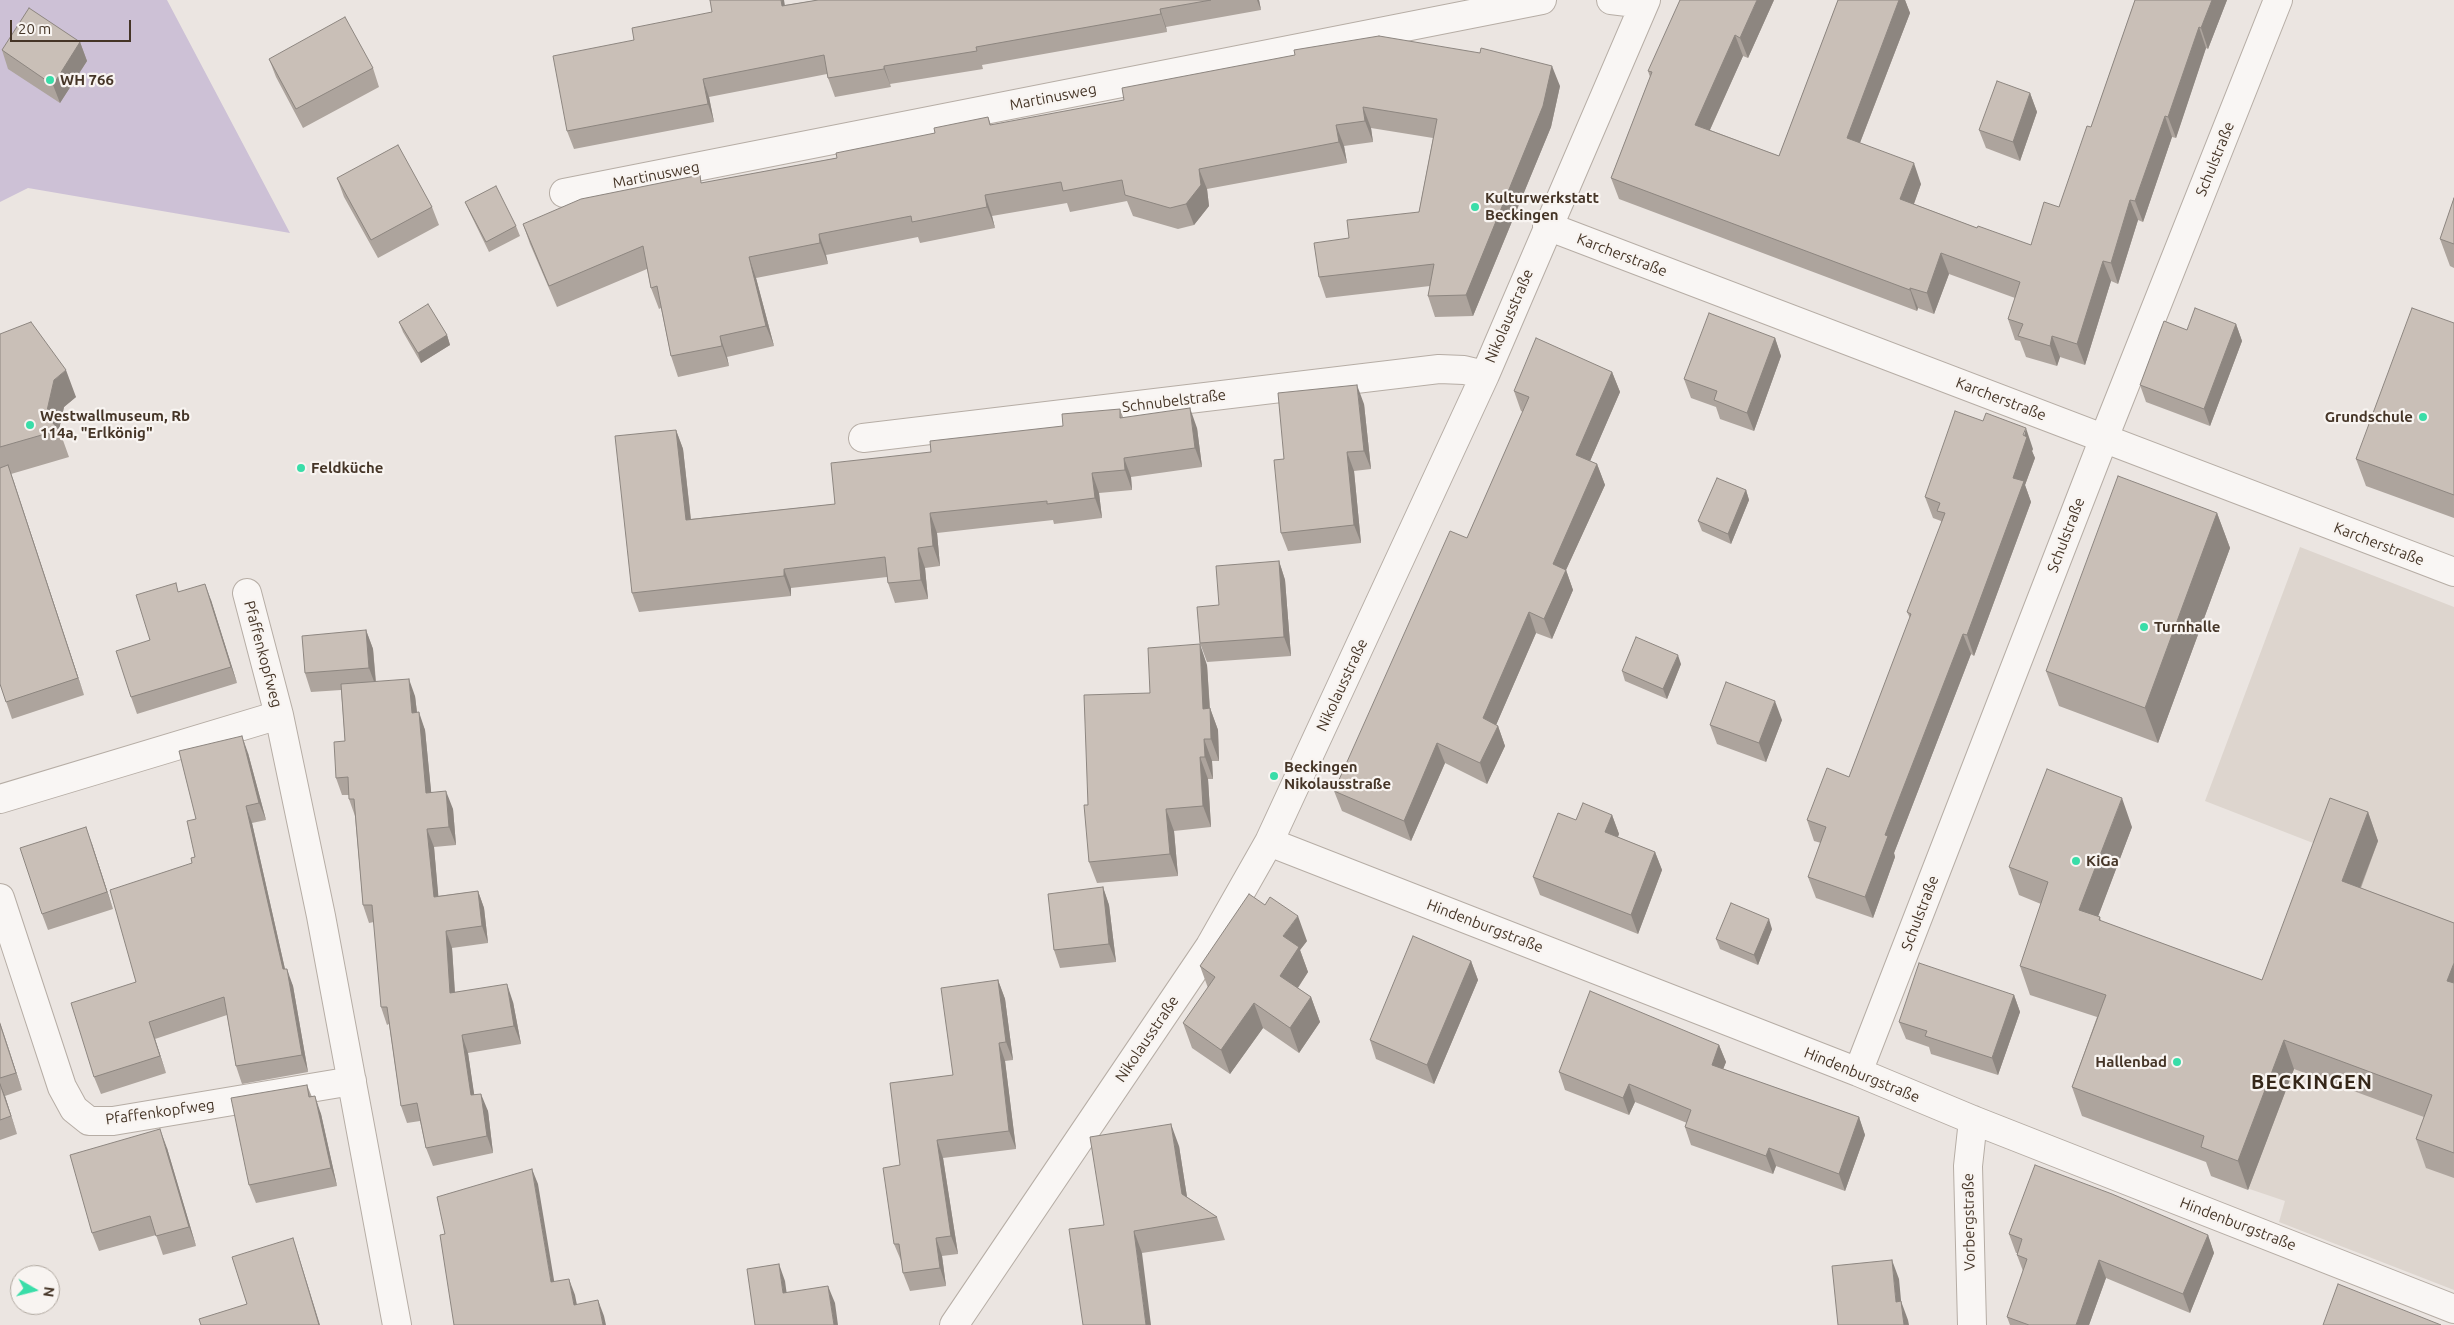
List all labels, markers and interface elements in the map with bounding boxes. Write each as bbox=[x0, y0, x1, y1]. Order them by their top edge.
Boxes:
scale bar bbox=[12, 10, 134, 42]
text: 20 m bbox=[18, 20, 51, 37]
place label: WH 766 bbox=[60, 71, 114, 89]
marker: WH 766 bbox=[44, 74, 56, 86]
street label: Martinusweg bbox=[1008, 80, 1098, 114]
street label: Schulstraße bbox=[2192, 119, 2238, 199]
street label: Martinusweg bbox=[611, 158, 701, 192]
place label: Kulturwerkstatt Beckingen bbox=[1485, 189, 1599, 224]
marker: Kulturwerkstatt Beckingen bbox=[1469, 201, 1481, 213]
street label: Karcherstraße bbox=[1574, 230, 1670, 280]
street label: Nikolausstraße bbox=[1481, 266, 1537, 366]
street label: Karcherstraße bbox=[1953, 374, 2049, 424]
street label: Schnubelstraße bbox=[1121, 386, 1227, 416]
place label: Westwallmuseum, Rb 114a, "Erlkönig" bbox=[40, 407, 190, 442]
place label: Grundschule bbox=[2325, 408, 2413, 426]
marker: Grundschule bbox=[2417, 411, 2429, 423]
marker: Westwallmuseum, Rb 114a, "Erlkönig" bbox=[24, 419, 36, 431]
place label: Feldküche bbox=[311, 459, 383, 477]
marker: Feldküche bbox=[295, 462, 307, 474]
street label: Schulstraße bbox=[2043, 495, 2089, 575]
street label: Karcherstraße bbox=[2331, 519, 2427, 569]
street label: Pfaffenkopfweg bbox=[240, 599, 286, 709]
place label: Turnhalle bbox=[2154, 618, 2220, 636]
marker: Turnhalle bbox=[2138, 621, 2150, 633]
street label: Nikolausstraße bbox=[1313, 636, 1371, 734]
place label: Beckingen Nikolausstraße bbox=[1284, 758, 1391, 793]
marker: Beckingen Nikolausstraße bbox=[1268, 770, 1280, 782]
place label: KiGa bbox=[2086, 852, 2119, 870]
marker: KiGa bbox=[2070, 855, 2082, 867]
street label: Schulstraße bbox=[1897, 873, 1943, 953]
street label: Hindenburgstraße bbox=[1424, 896, 1546, 956]
street label: Nikolausstraße bbox=[1112, 992, 1182, 1086]
street label: Hindenburgstraße bbox=[1802, 1044, 1922, 1106]
place label: Hallenbad bbox=[2095, 1053, 2167, 1071]
marker: Hallenbad bbox=[2171, 1056, 2183, 1068]
district label: BECKINGEN bbox=[2250, 1070, 2374, 1094]
street label: Pfaffenkopfweg bbox=[104, 1095, 216, 1129]
street label: Vorbergstraße bbox=[1959, 1173, 1979, 1271]
street label: Hindenburgstraße bbox=[2177, 1194, 2299, 1254]
north arrow bbox=[10, 1265, 60, 1315]
text: N bbox=[40, 1286, 58, 1298]

